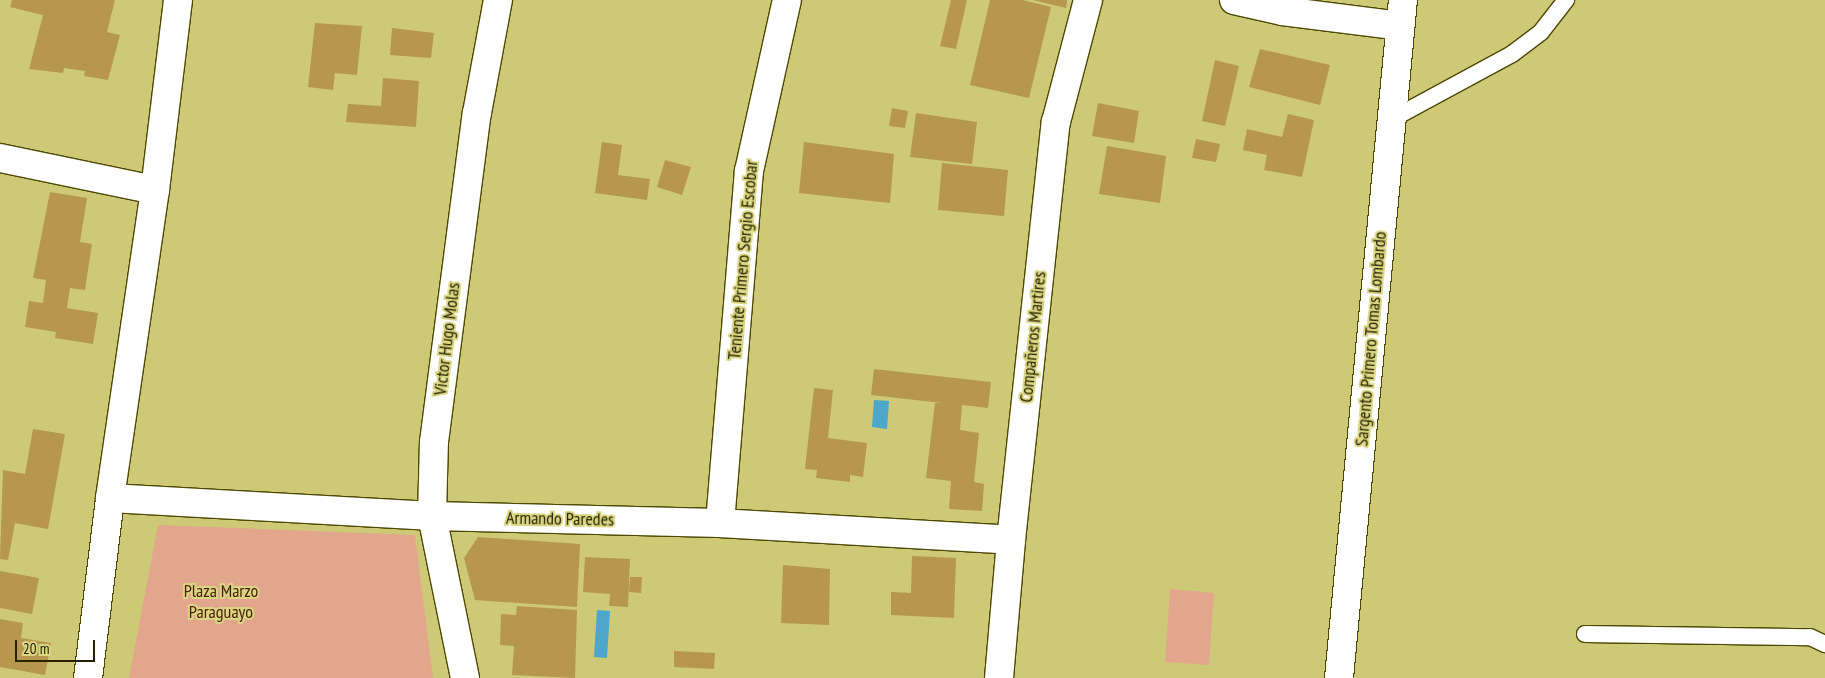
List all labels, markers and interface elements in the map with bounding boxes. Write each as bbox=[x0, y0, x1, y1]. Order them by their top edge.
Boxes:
street label: Teniente Primero Sergio Escobar bbox=[724, 159, 762, 361]
street label: Sargento Primero Tomas Lombardo bbox=[1351, 230, 1391, 448]
street label: Compañeros Martires bbox=[1015, 270, 1051, 404]
street label: Victor Hugo Molas bbox=[429, 281, 465, 397]
street label: Armando Paredes bbox=[506, 507, 614, 531]
park label: Plaza Marzo Paraguayo bbox=[184, 581, 258, 624]
scale bar bbox=[18, 630, 98, 662]
text: 20 m bbox=[23, 639, 49, 658]

